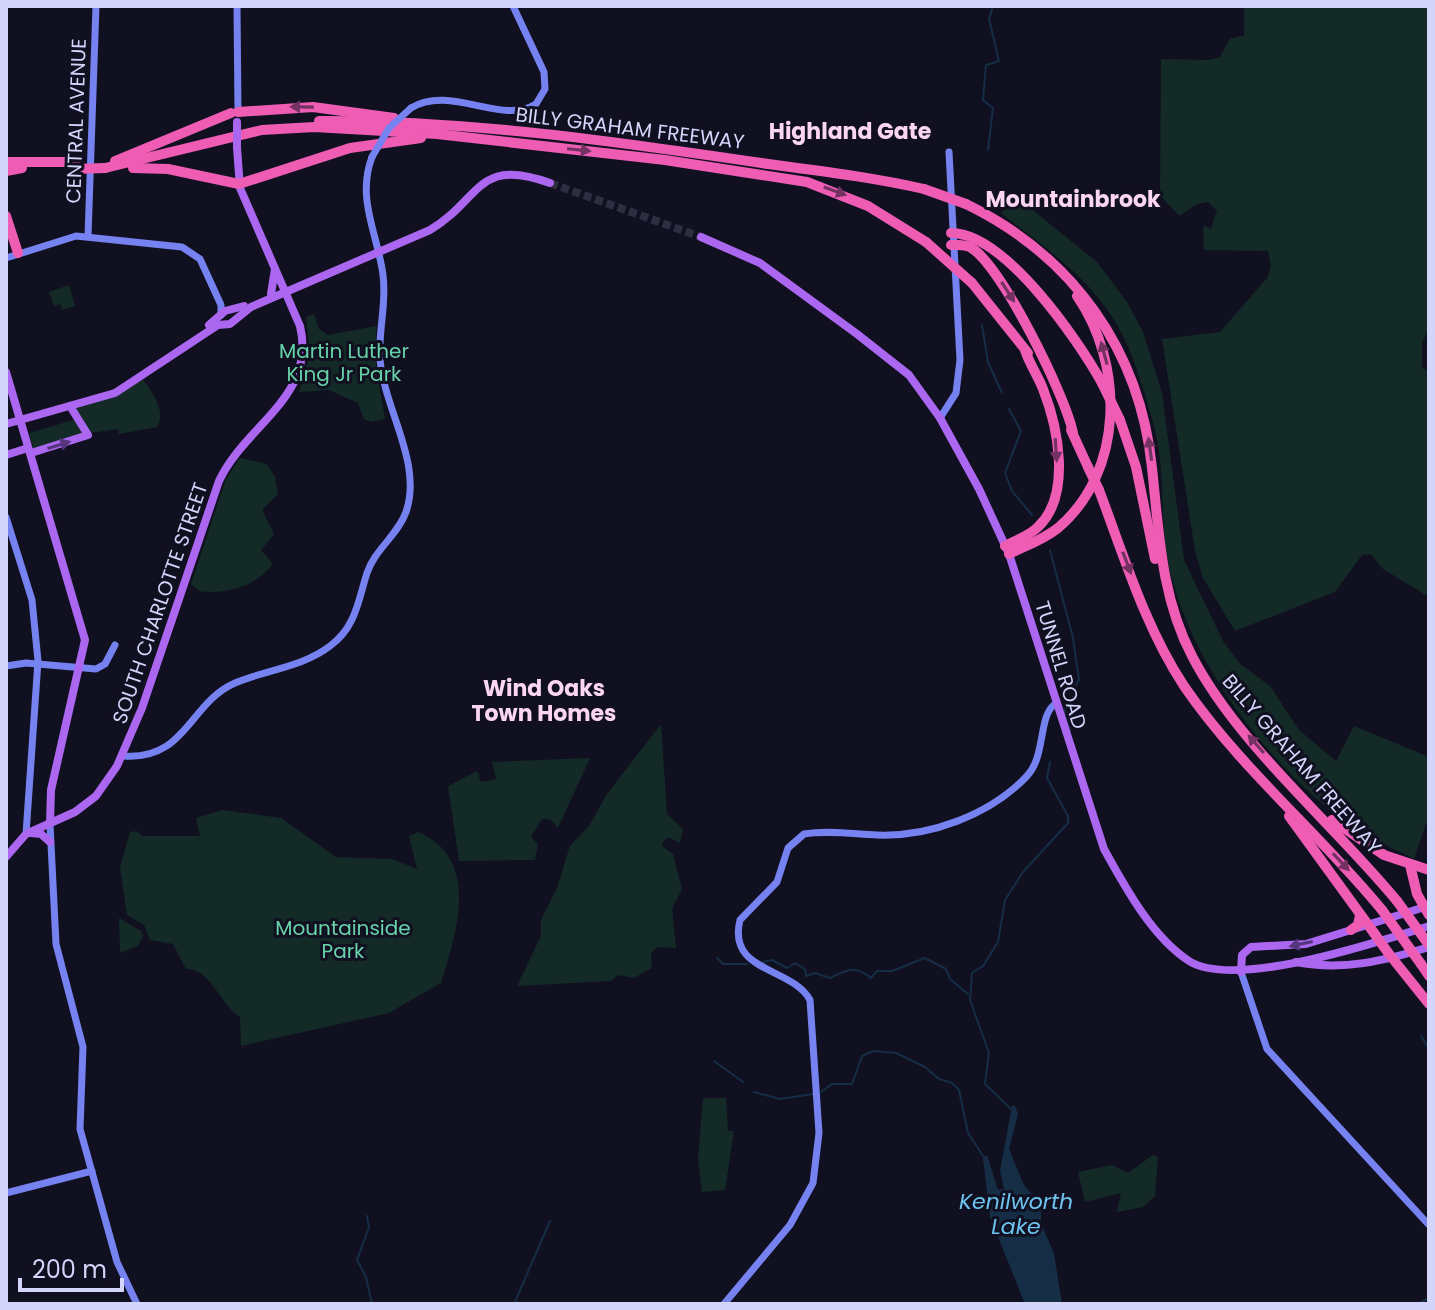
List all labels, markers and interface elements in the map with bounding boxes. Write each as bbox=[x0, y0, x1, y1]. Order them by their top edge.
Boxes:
street label: CENTRAL AVENUE bbox=[59, 38, 93, 204]
street label: BILLY GRAHAM FREEWAY bbox=[514, 100, 746, 156]
one-way arrow bbox=[289, 101, 314, 114]
district label: Highland Gate bbox=[769, 116, 931, 147]
one-way arrow bbox=[567, 143, 592, 156]
district label: Mountainbrook bbox=[985, 184, 1161, 215]
one-way arrow bbox=[824, 185, 848, 198]
one-way arrow bbox=[1000, 281, 1014, 303]
park label: Martin Luther King Jr Park bbox=[279, 337, 409, 388]
one-way arrow bbox=[1098, 341, 1110, 366]
one-way arrow bbox=[1143, 436, 1156, 461]
one-way arrow bbox=[48, 438, 72, 450]
one-way arrow bbox=[1050, 438, 1063, 463]
street label: SOUTH CHARLOTTE STREET bbox=[105, 478, 215, 727]
one-way arrow bbox=[1121, 551, 1134, 575]
street label: TUNNEL ROAD bbox=[1028, 598, 1094, 732]
street label: BILLY GRAHAM FREEWAY bbox=[1216, 668, 1388, 860]
district label: Wind Oaks Town Homes bbox=[472, 673, 616, 729]
one-way arrow bbox=[1248, 734, 1265, 754]
one-way arrow bbox=[1331, 853, 1349, 872]
park label: Mountainside Park bbox=[275, 914, 411, 965]
one-way arrow bbox=[1288, 938, 1313, 951]
water label: Kenilworth Lake bbox=[959, 1186, 1073, 1242]
scale bar bbox=[20, 1242, 122, 1292]
text: 200 m bbox=[32, 1253, 107, 1286]

